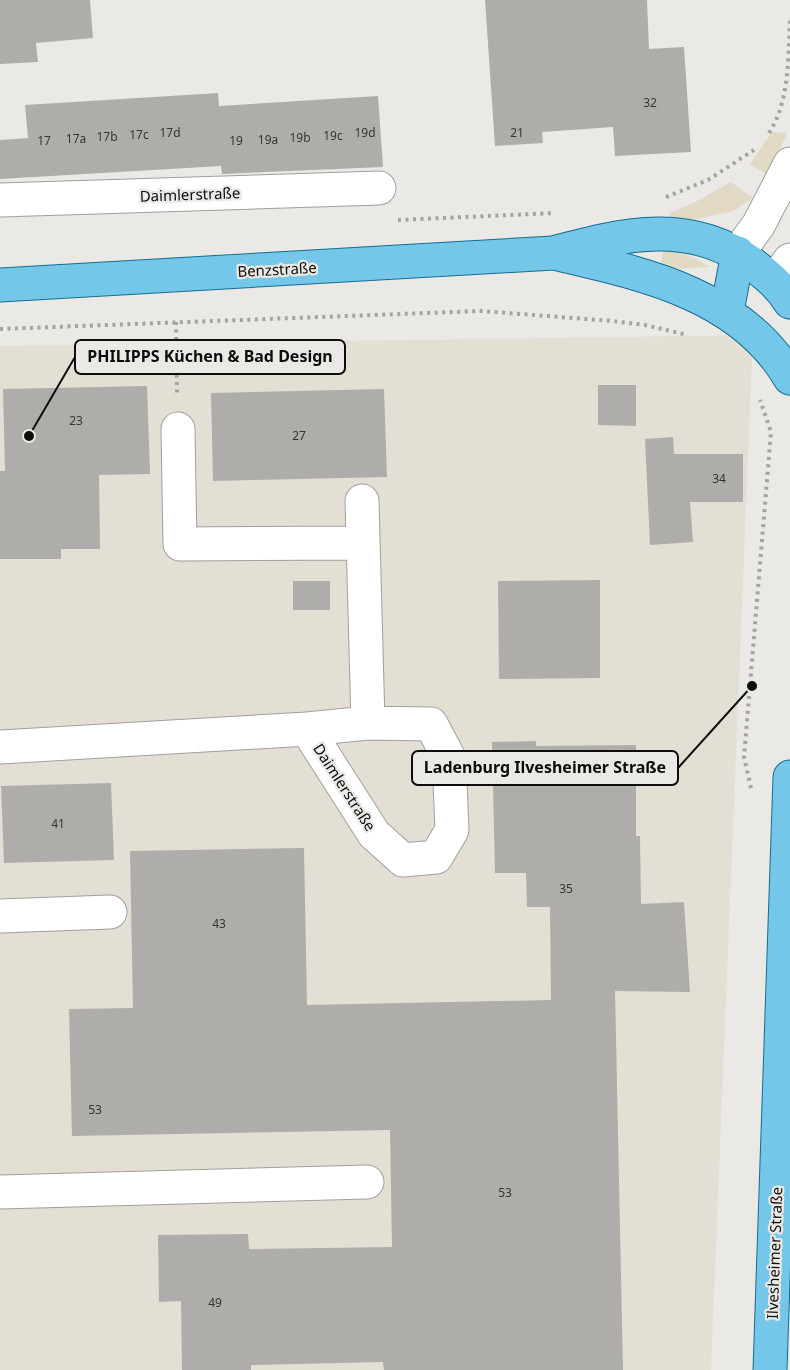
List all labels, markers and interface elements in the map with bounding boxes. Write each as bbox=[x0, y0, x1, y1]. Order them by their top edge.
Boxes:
house number: 32 bbox=[643, 94, 657, 111]
house number: 17d bbox=[159, 124, 181, 141]
house number: 19d bbox=[354, 124, 376, 141]
house number: 21 bbox=[510, 124, 524, 141]
house number: 17c bbox=[129, 126, 149, 143]
house number: 19c bbox=[323, 127, 343, 144]
house number: 17b bbox=[96, 128, 118, 145]
house number: 19b bbox=[289, 129, 311, 146]
house number: 17a bbox=[66, 130, 86, 147]
house number: 19a bbox=[258, 131, 278, 148]
house number: 17 bbox=[37, 132, 51, 149]
house number: 19 bbox=[229, 132, 243, 149]
street label: Daimlerstraße bbox=[139, 182, 241, 206]
street label: Benzstraße bbox=[237, 257, 317, 281]
callout: PHILIPPS Küchen & Bad Design bbox=[75, 340, 345, 374]
text: PHILIPPS Küchen & Bad Design bbox=[87, 345, 333, 367]
house number: 23 bbox=[69, 412, 83, 429]
house number: 27 bbox=[292, 427, 306, 444]
house number: 34 bbox=[712, 470, 726, 487]
street label: Daimlerstraße bbox=[309, 739, 381, 835]
callout: Ladenburg Ilvesheimer Straße bbox=[412, 751, 678, 785]
text: Ladenburg Ilvesheimer Straße bbox=[424, 756, 666, 778]
house number: 41 bbox=[51, 815, 65, 832]
house number: 35 bbox=[559, 880, 573, 897]
house number: 43 bbox=[212, 915, 226, 932]
house number: 53 bbox=[88, 1101, 102, 1118]
house number: 53 bbox=[498, 1184, 512, 1201]
street label: Ilvesheimer Straße bbox=[762, 1187, 786, 1319]
house number: 49 bbox=[208, 1294, 222, 1311]

